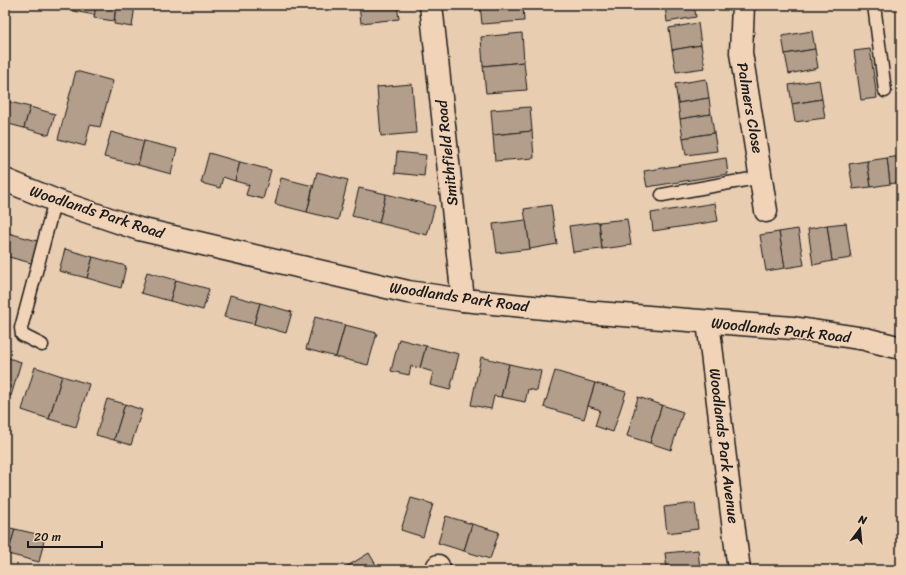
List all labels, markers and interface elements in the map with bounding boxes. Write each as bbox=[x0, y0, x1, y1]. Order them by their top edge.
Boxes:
street label: Palmers Close bbox=[729, 60, 771, 156]
street label: Smithfield Road bbox=[428, 98, 465, 207]
street label: Woodlands Park Road bbox=[26, 178, 169, 246]
street label: Woodlands Park Road bbox=[388, 274, 531, 320]
street label: Woodlands Park Road bbox=[710, 310, 853, 350]
street label: Woodlands Park Avenue bbox=[702, 367, 746, 526]
north arrow bbox=[840, 509, 880, 549]
text: N bbox=[855, 509, 869, 530]
scale bar bbox=[28, 523, 102, 549]
text: 20 m bbox=[34, 526, 61, 548]

